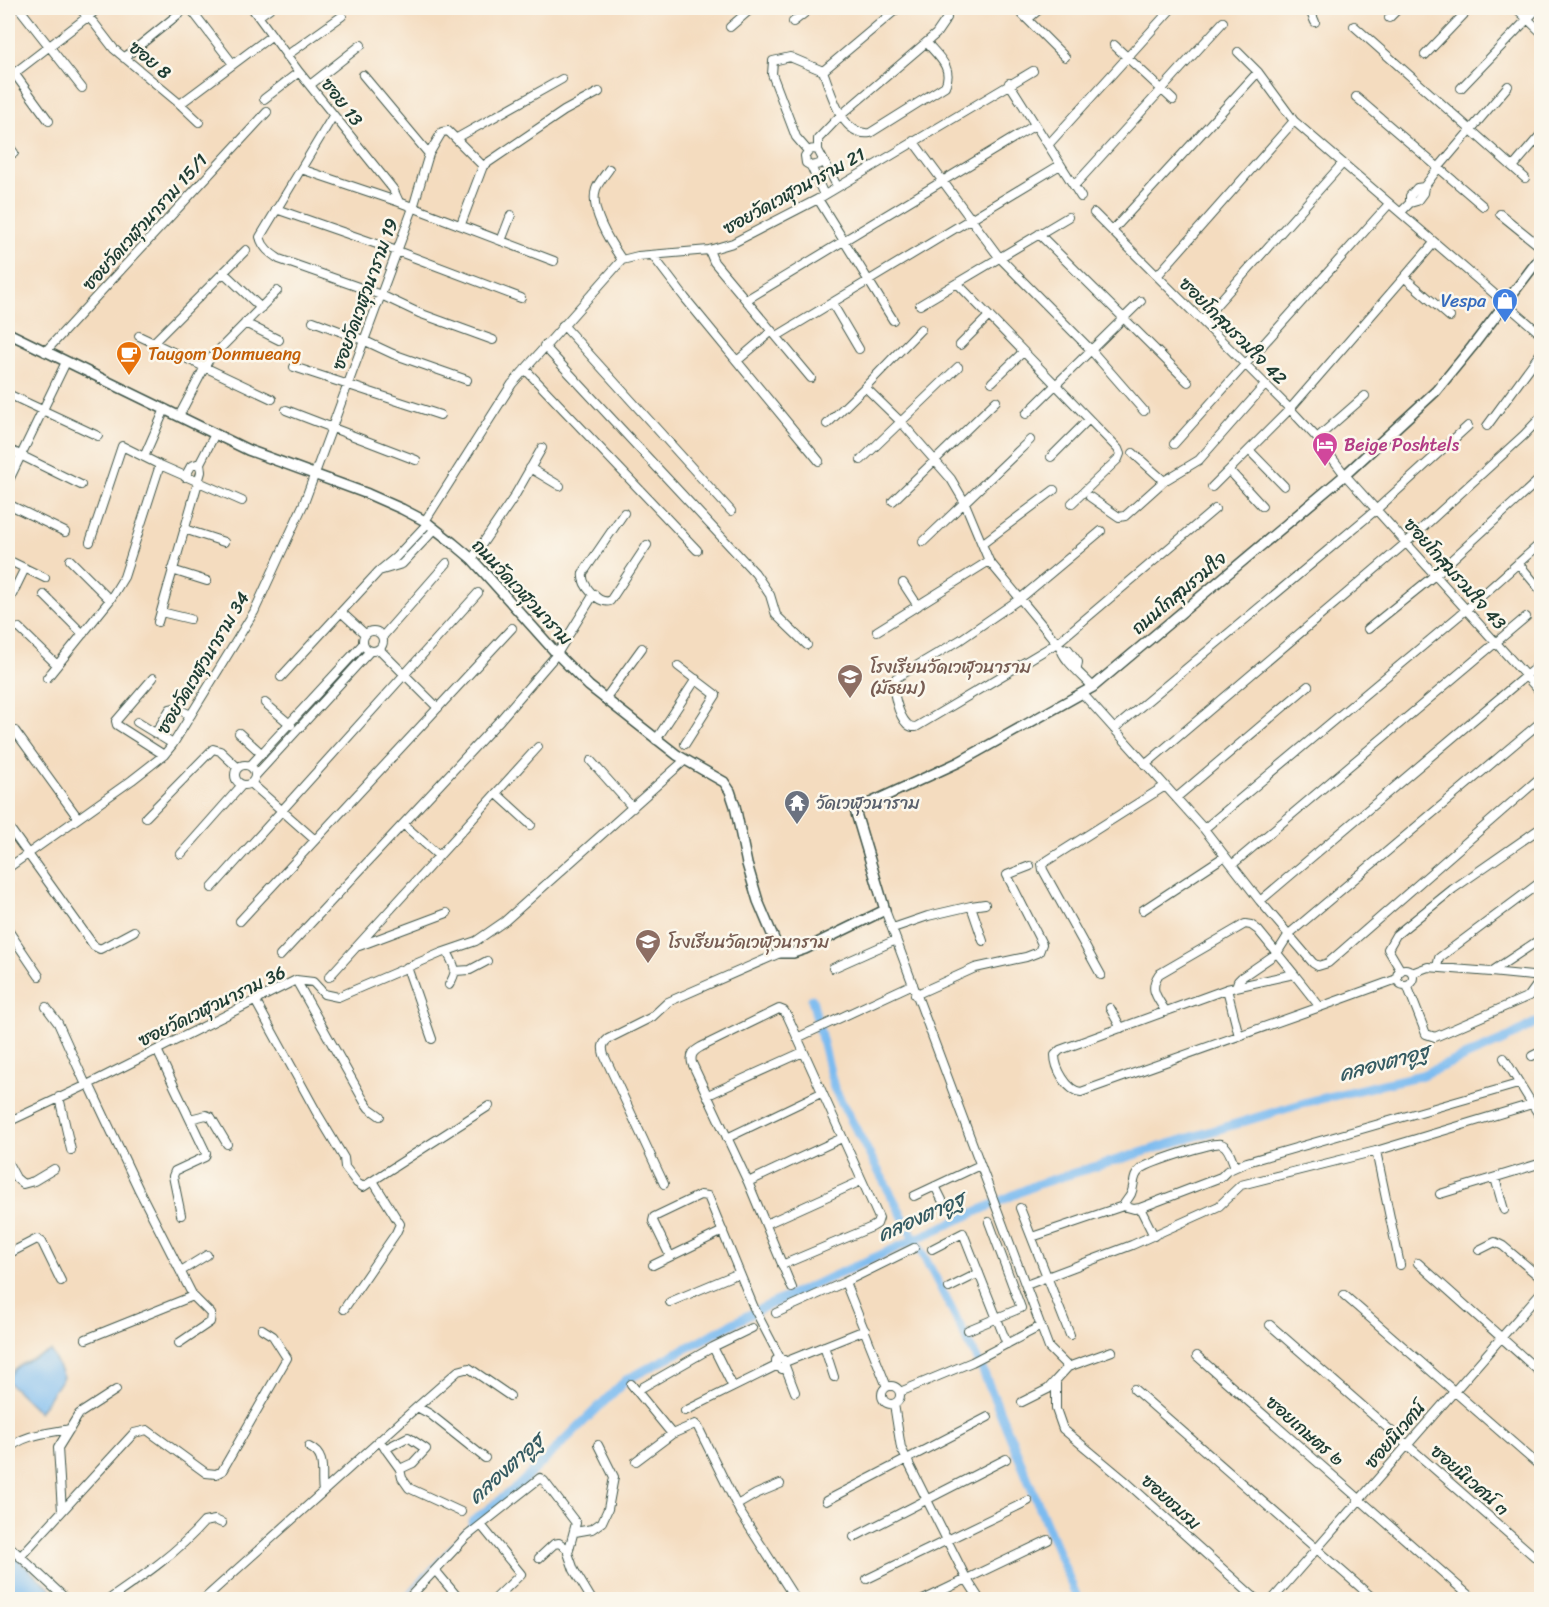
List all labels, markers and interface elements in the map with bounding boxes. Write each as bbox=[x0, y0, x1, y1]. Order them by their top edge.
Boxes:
street label: ซอย 8 bbox=[121, 32, 179, 88]
street label: ซอย 13 bbox=[313, 71, 372, 134]
street label: ซอยวัดเวฬุวนาราม 21 bbox=[717, 138, 871, 244]
street label: ซอยวัดเวฬุวนาราม 15/1 bbox=[74, 146, 216, 298]
street label: ซอยวัดเวฬุวนาราม 19 bbox=[323, 214, 407, 374]
street label: ซอยโกสุมรวมใจ 42 bbox=[1171, 269, 1295, 393]
place label: Vespa bbox=[1441, 285, 1487, 317]
shop icon: Vespa bbox=[1490, 286, 1520, 324]
place label: Taugom Donmueang bbox=[148, 338, 301, 370]
cafe icon: Taugom Donmueang bbox=[114, 339, 144, 377]
place label: Beige Poshtels bbox=[1344, 429, 1460, 461]
hotel icon: Beige Poshtels bbox=[1310, 430, 1340, 468]
street label: ซอยโกสุมรวมใจ 43 bbox=[1395, 510, 1515, 638]
street label: ถนนวัดเวฬุวนาราม bbox=[464, 531, 580, 653]
street label: ถนนโกสุมรวมใจ bbox=[1124, 543, 1234, 643]
street label: ซอยวัดเวฬุวนาราม 34 bbox=[148, 585, 258, 741]
place label: โรงเรียนวัดเวฬุวนาราม (มัธยม) bbox=[870, 651, 1031, 704]
school or university icon: โรงเรียนวัดเวฬุวนาราม (มัธยม) bbox=[835, 662, 865, 700]
place label: วัดเวฬุวนาราม bbox=[816, 787, 920, 819]
temple icon: วัดเวฬุวนาราม bbox=[782, 788, 812, 826]
place label: โรงเรียนวัดเวฬุวนาราม bbox=[668, 926, 829, 958]
school or university icon: โรงเรียนวัดเวฬุวนาราม bbox=[633, 927, 663, 965]
street label: ซอยวัดเวฬุวนาราม 36 bbox=[133, 956, 291, 1056]
water label: คลองตาอูฐ bbox=[1335, 1033, 1438, 1092]
water label: คลองตาอูฐ bbox=[872, 1180, 975, 1252]
street label: ซอยเกษตร ๒ bbox=[1258, 1387, 1352, 1475]
street label: ซอยนิเวศน์ bbox=[1356, 1392, 1436, 1476]
water label: คลองตาอูฐ bbox=[460, 1422, 555, 1513]
street label: ซอยนิเวศน์ ๓ bbox=[1423, 1436, 1517, 1524]
street label: ซอยชมรม bbox=[1133, 1466, 1209, 1538]

